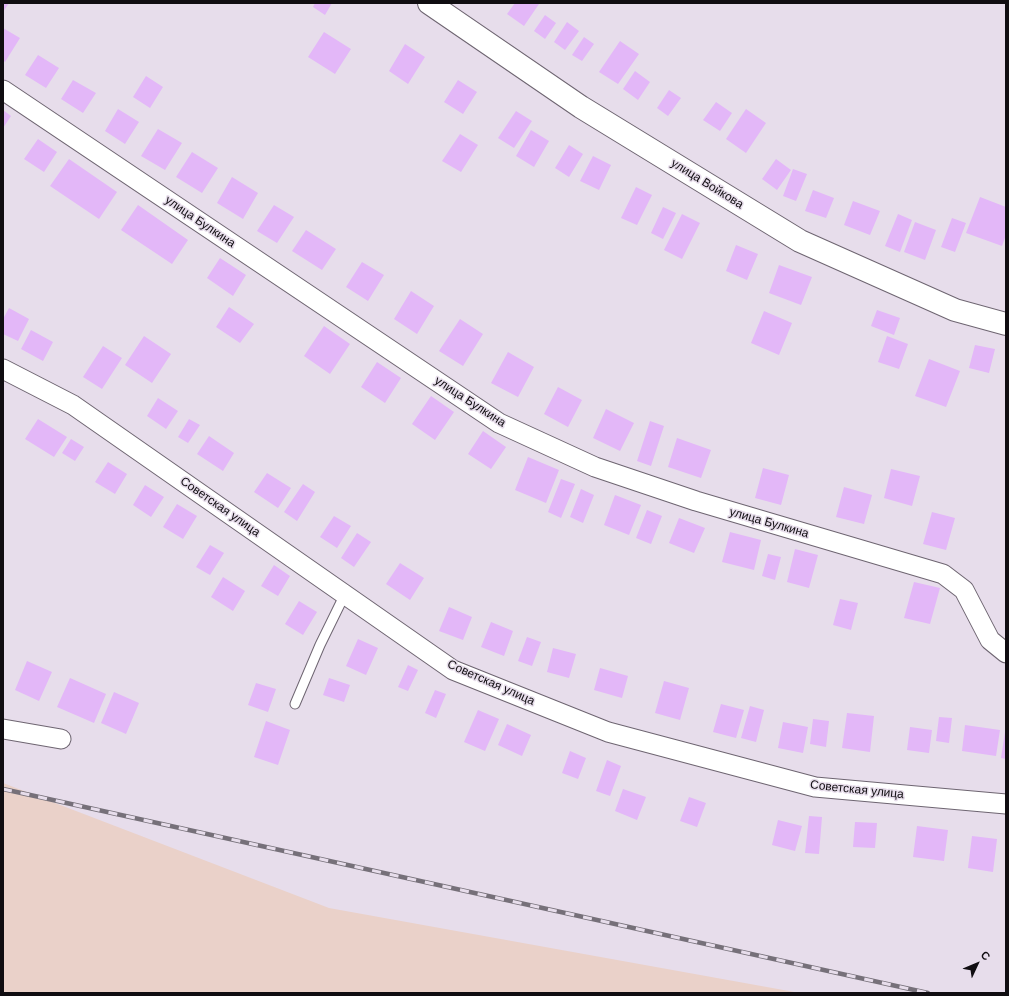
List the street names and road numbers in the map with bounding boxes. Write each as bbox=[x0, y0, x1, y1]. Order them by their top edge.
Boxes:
street label: улица Войкова bbox=[668, 156, 746, 212]
street label: улица Булкина bbox=[162, 193, 238, 251]
street label: улица Булкина bbox=[432, 374, 508, 430]
street label: Советская улица bbox=[177, 474, 263, 540]
street label: улица Булкина bbox=[728, 505, 810, 541]
street label: Советская улица bbox=[445, 657, 537, 709]
street label: Советская улица bbox=[809, 778, 905, 802]

